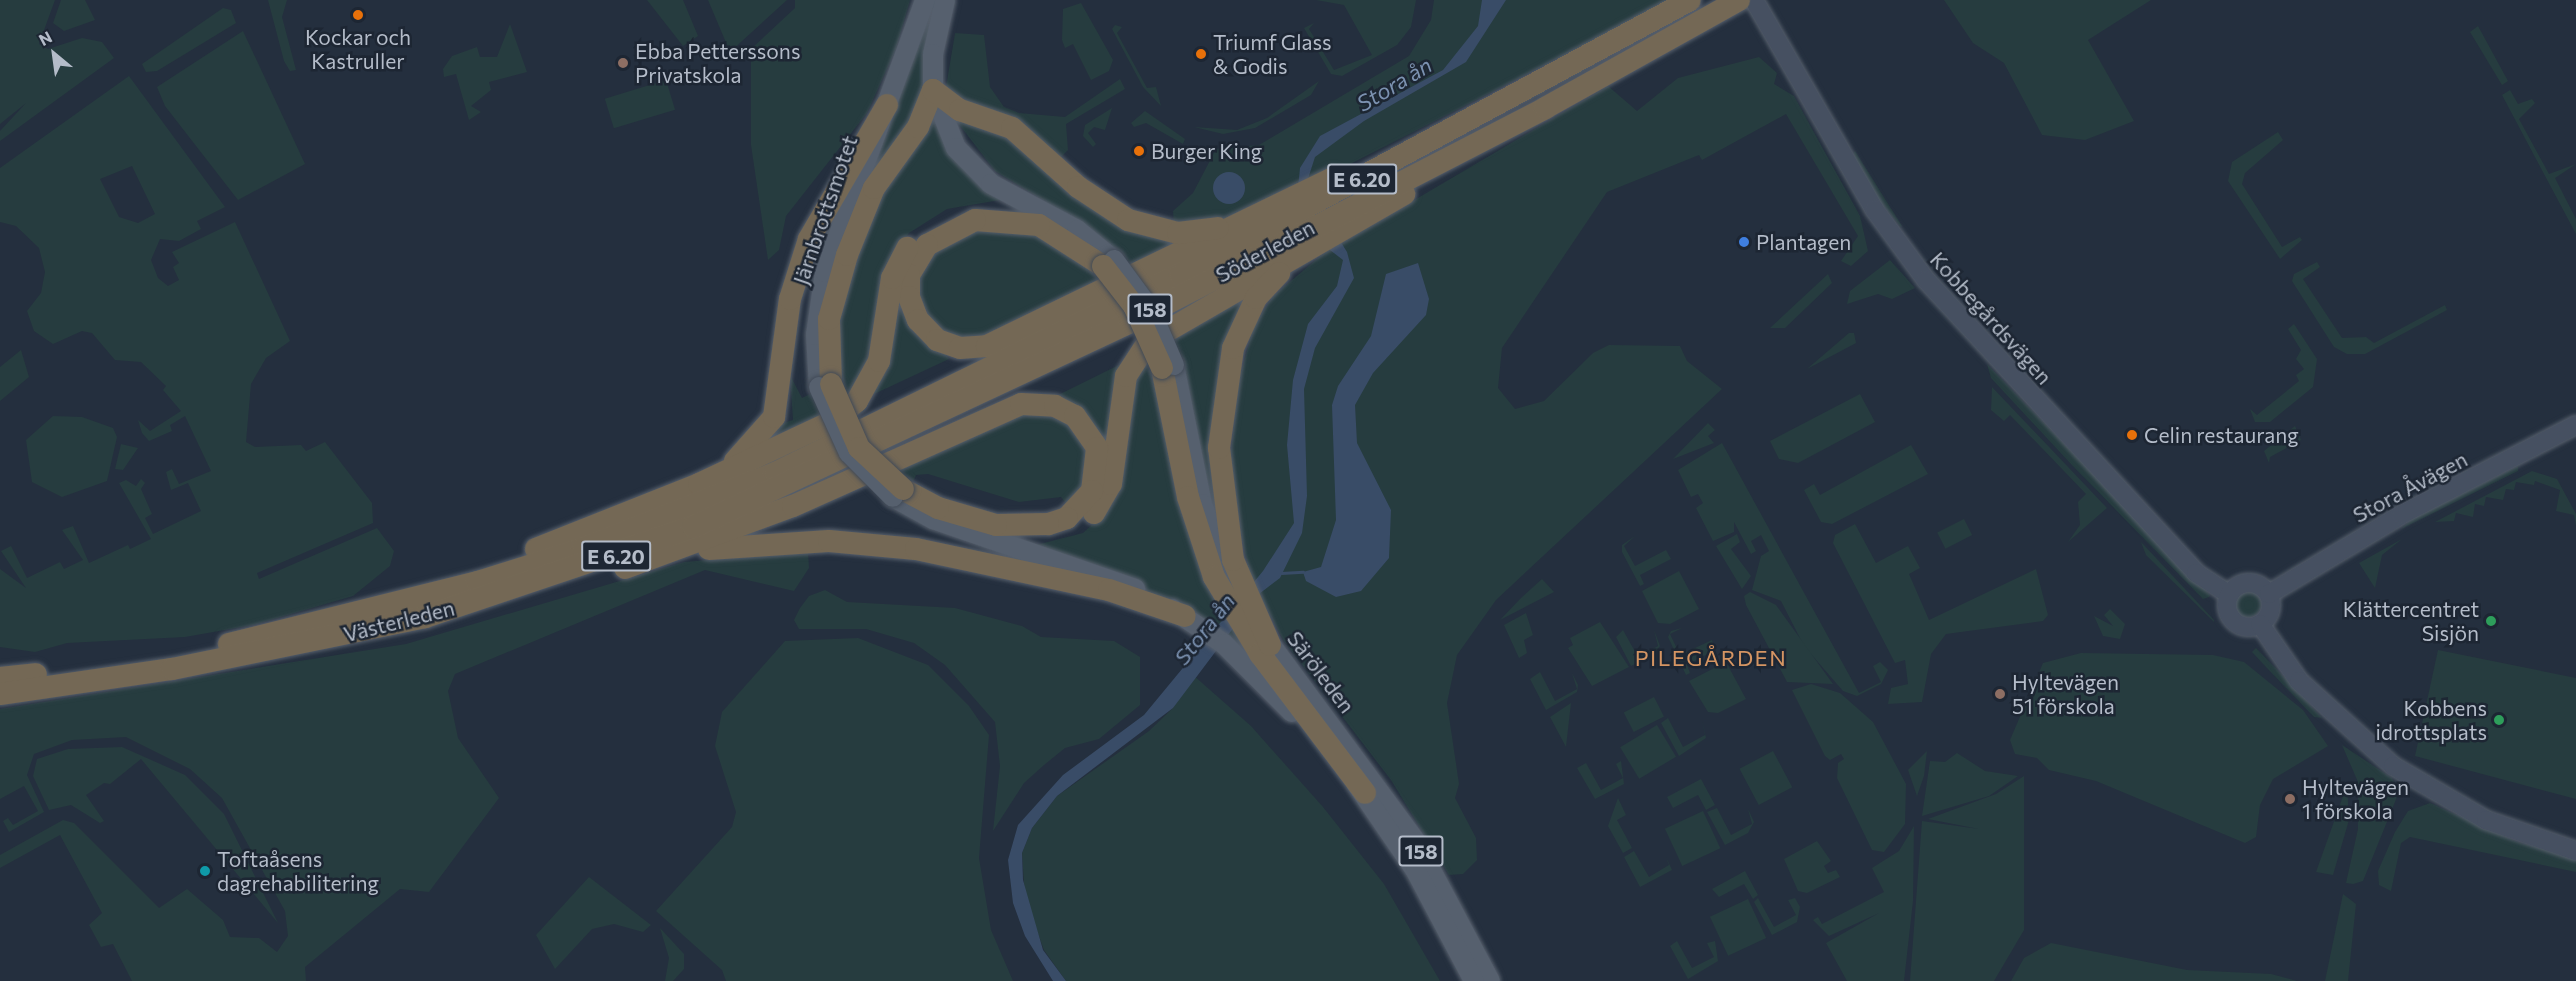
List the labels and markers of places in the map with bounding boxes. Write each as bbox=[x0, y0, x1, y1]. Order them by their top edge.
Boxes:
marker: Kockar och Kastruller bbox=[351, 8, 365, 22]
place label: Kockar och Kastruller bbox=[305, 24, 411, 74]
place label: Triumf Glass & Godis bbox=[1213, 29, 1332, 79]
place label: Ebba Petterssons Privatskola bbox=[635, 38, 800, 88]
marker: Triumf Glass & Godis bbox=[1194, 47, 1208, 61]
marker: Ebba Petterssons Privatskola bbox=[616, 56, 630, 70]
place label: Burger King bbox=[1151, 138, 1262, 164]
marker: Burger King bbox=[1132, 144, 1146, 158]
place label: Plantagen bbox=[1756, 229, 1851, 255]
marker: Plantagen bbox=[1737, 235, 1751, 249]
place label: Celin restaurang bbox=[2144, 422, 2299, 448]
marker: Celin restaurang bbox=[2125, 428, 2139, 442]
place label: Klättercentret Sisjön bbox=[2343, 596, 2479, 646]
marker: Klättercentret Sisjön bbox=[2484, 614, 2498, 628]
place label: Hyltevägen 51 förskola bbox=[2012, 669, 2119, 719]
marker: Hyltevägen 51 förskola bbox=[1993, 687, 2007, 701]
place label: Kobbens idrottsplats bbox=[2375, 695, 2487, 745]
marker: Kobbens idrottsplats bbox=[2492, 713, 2506, 727]
place label: Hyltevägen 1 förskola bbox=[2302, 774, 2409, 824]
marker: Hyltevägen 1 förskola bbox=[2283, 792, 2297, 806]
place label: Toftaåsens dagrehabilitering bbox=[217, 846, 379, 896]
marker: Toftaåsens dagrehabilitering bbox=[198, 864, 212, 878]

